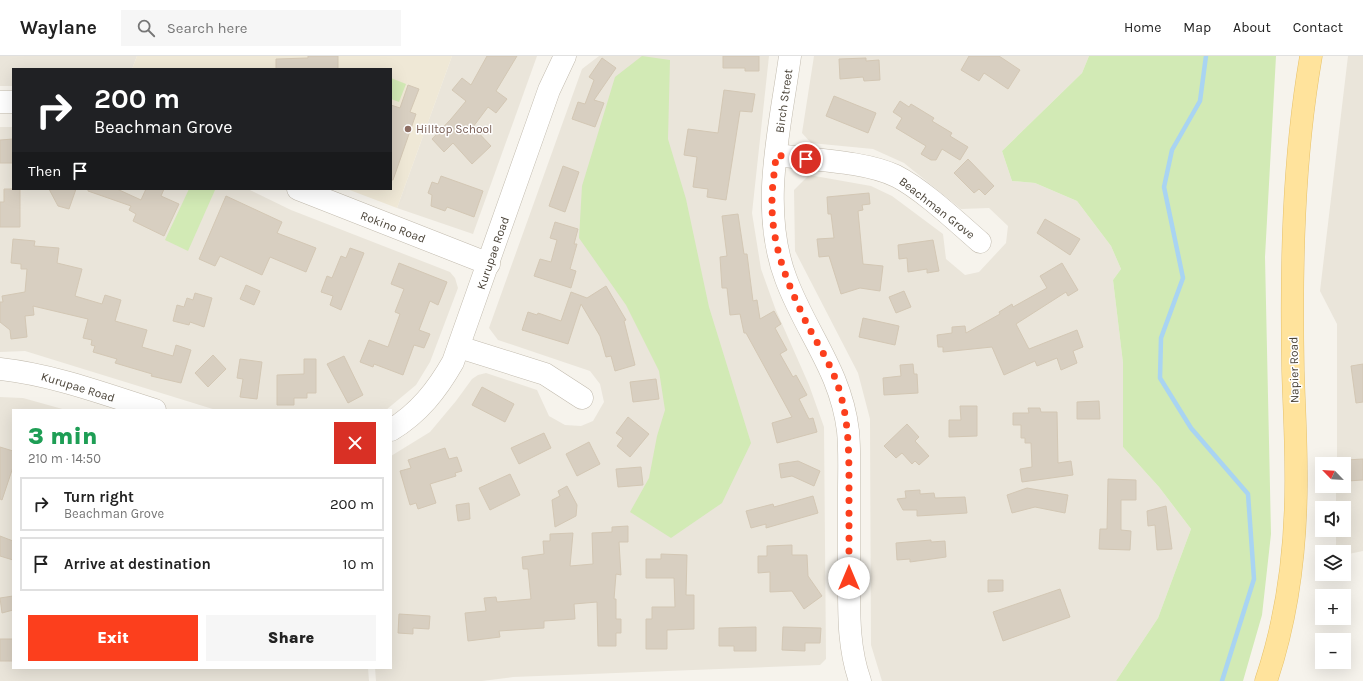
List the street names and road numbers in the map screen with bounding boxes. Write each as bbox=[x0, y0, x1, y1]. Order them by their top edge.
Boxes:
street label: Birch Street bbox=[773, 68, 795, 134]
street label: Beachman Grove bbox=[896, 174, 978, 242]
street label: Rokino Road bbox=[359, 208, 427, 246]
street label: Kurupae Road bbox=[474, 215, 512, 291]
street label: Napier Road bbox=[1286, 337, 1302, 403]
street label: Kurupae Road bbox=[39, 369, 117, 405]

